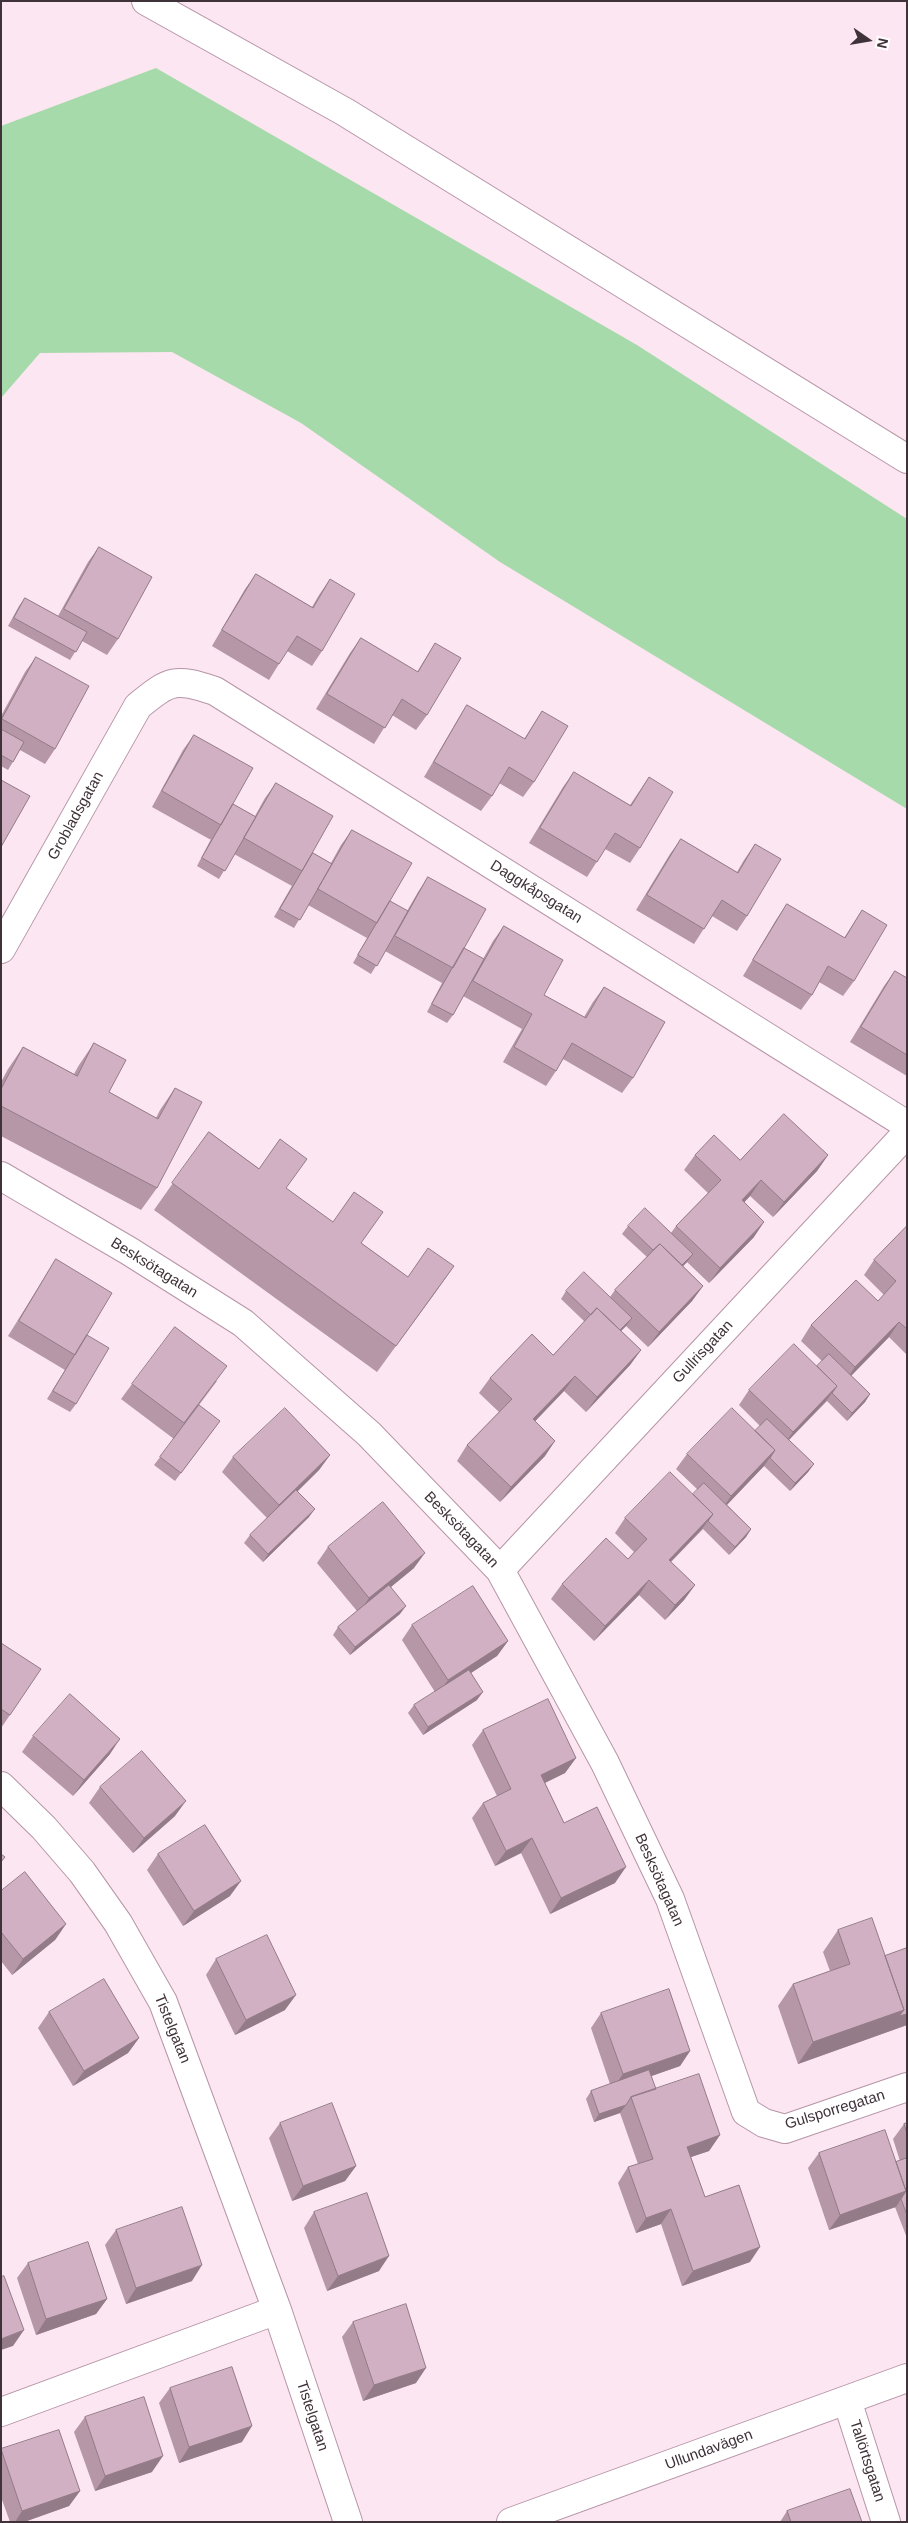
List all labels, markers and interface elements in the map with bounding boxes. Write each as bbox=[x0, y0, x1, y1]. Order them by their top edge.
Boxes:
north arrow bbox=[843, 15, 893, 65]
text: N bbox=[874, 37, 892, 50]
street label: Grobladsgatan bbox=[44, 769, 108, 863]
street label: Daggkåpsgatan bbox=[487, 857, 585, 927]
street label: Besksötagatan bbox=[107, 1234, 201, 1302]
street label: Gullrisgatan bbox=[669, 1317, 737, 1387]
street label: Besksötagatan bbox=[420, 1488, 502, 1572]
street label: Besksötagatan bbox=[631, 1831, 687, 1929]
street label: Tistelgatan bbox=[150, 1992, 194, 2066]
street label: Gulsporregatan bbox=[783, 2086, 887, 2134]
street label: Tistelgatan bbox=[292, 2379, 332, 2453]
street label: Tallörtsgatan bbox=[845, 2418, 889, 2504]
street label: Ullundavägen bbox=[663, 2426, 755, 2474]

